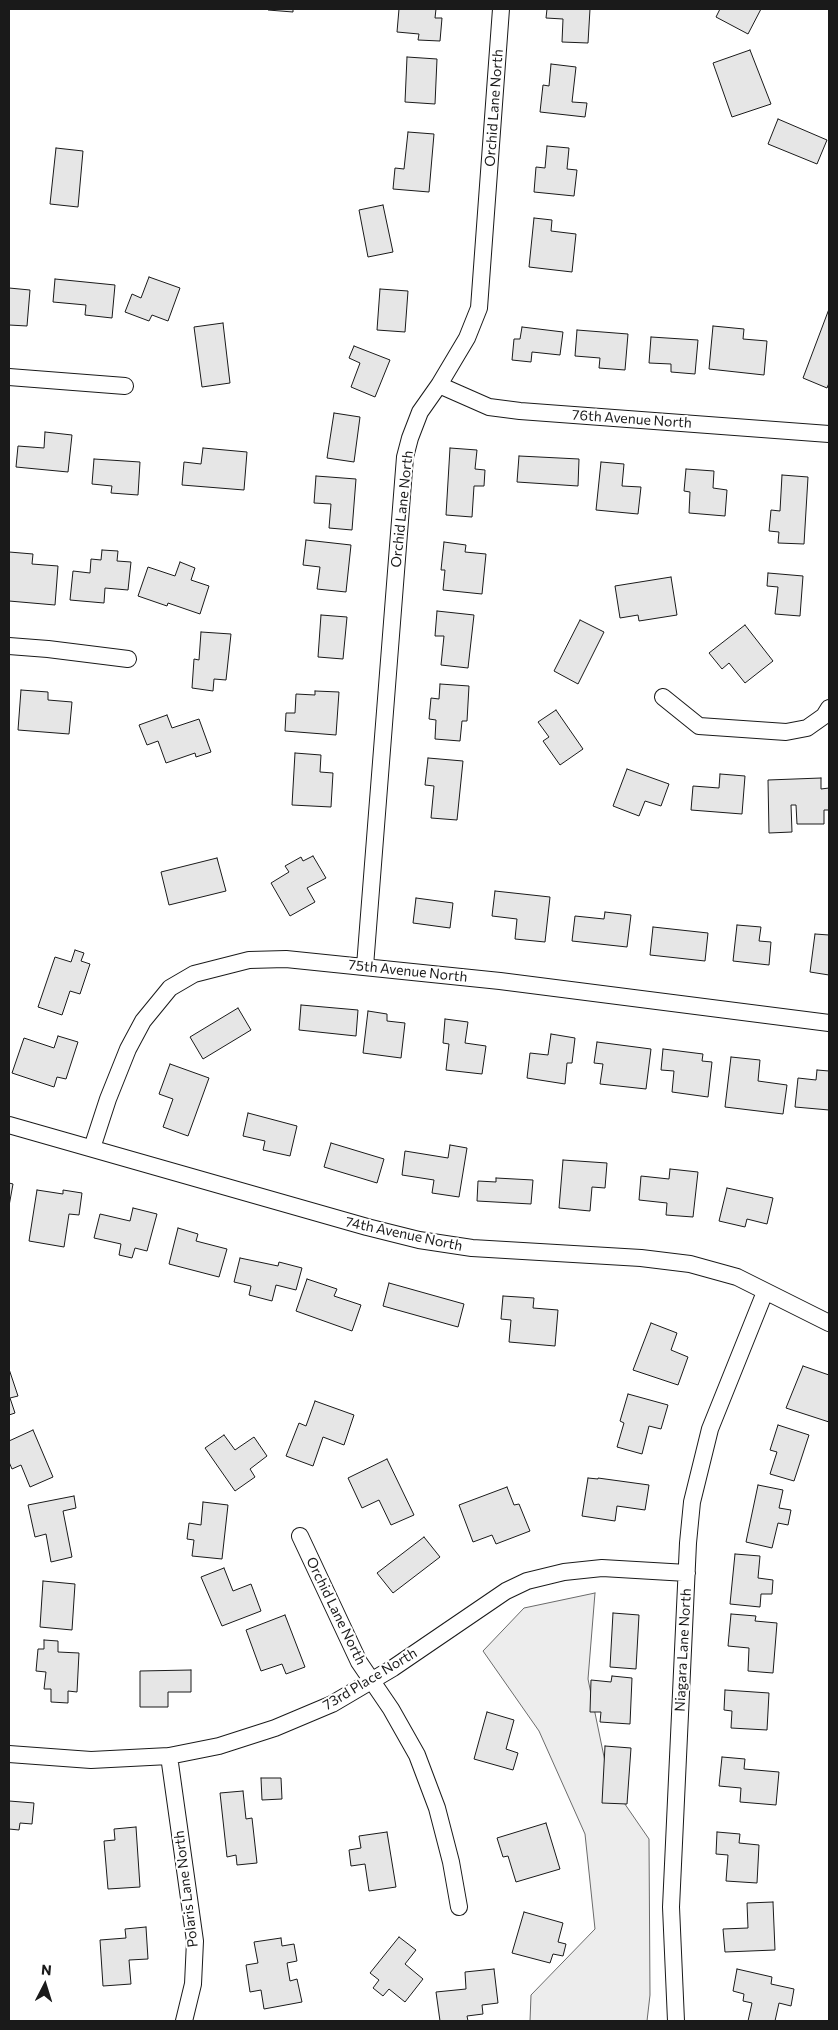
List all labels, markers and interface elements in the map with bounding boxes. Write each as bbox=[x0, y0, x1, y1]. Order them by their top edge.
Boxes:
street label: Orchid Lane North bbox=[482, 49, 506, 167]
street label: 76th Avenue North bbox=[572, 406, 692, 432]
street label: Orchid Lane North bbox=[387, 450, 417, 568]
street label: 75th Avenue North bbox=[348, 956, 468, 986]
street label: 74th Avenue North bbox=[344, 1213, 464, 1255]
street label: Orchid Lane North bbox=[303, 1554, 369, 1668]
street label: Niagara Lane North bbox=[671, 1588, 695, 1712]
street label: 73rd Place North bbox=[320, 1644, 420, 1714]
street label: Polaris Lane North bbox=[170, 1830, 202, 1948]
north arrow bbox=[20, 1960, 70, 2010]
text: N bbox=[40, 1961, 52, 1978]

